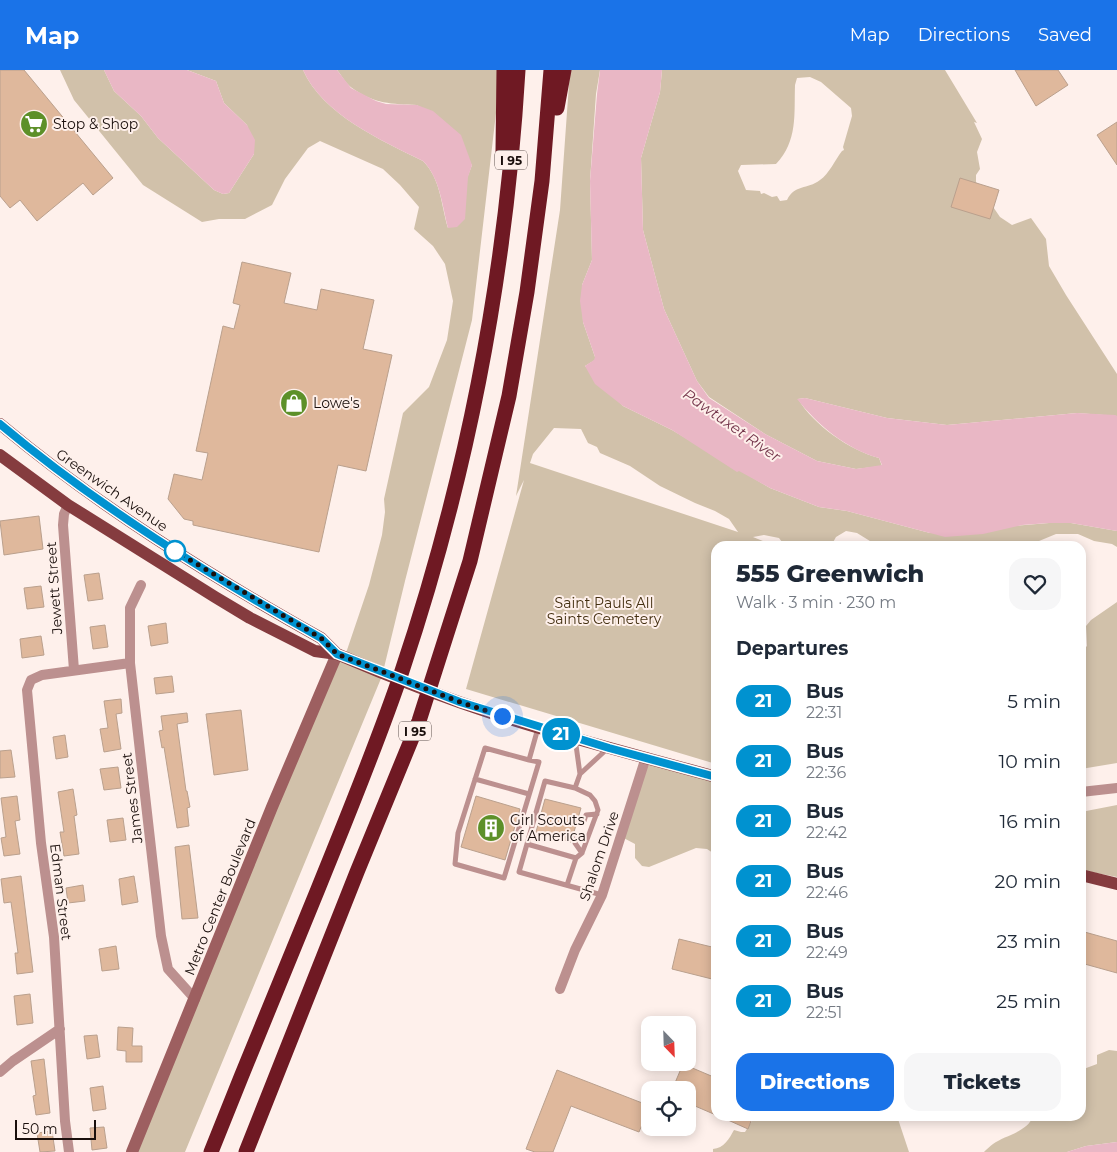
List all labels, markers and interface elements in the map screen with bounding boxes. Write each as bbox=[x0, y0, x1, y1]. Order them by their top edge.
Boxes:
text: Map bbox=[25, 21, 79, 50]
text: Map bbox=[850, 24, 890, 46]
text: Directions bbox=[918, 24, 1010, 46]
text: Saved bbox=[1038, 24, 1092, 46]
supermarket icon: Stop & Shop bbox=[19, 109, 49, 139]
place label: Stop & Shop bbox=[53, 115, 138, 133]
road number: I 95 bbox=[495, 150, 527, 170]
water label: Pawtuxet River bbox=[679, 384, 785, 466]
shop icon: Lowe's bbox=[279, 388, 309, 418]
place label: Lowe's bbox=[313, 394, 360, 412]
street label: Greenwich Avenue bbox=[53, 445, 171, 535]
unlabelled marker bbox=[164, 540, 186, 562]
street label: Jewett Street bbox=[42, 541, 66, 636]
button: heart bbox=[1009, 558, 1061, 610]
text: 555 Greenwich bbox=[736, 559, 924, 588]
text: Walk · 3 min · 230 m bbox=[736, 593, 896, 612]
park label: Saint Pauls All Saints Cemetery bbox=[547, 594, 662, 628]
text: Departures bbox=[736, 637, 848, 660]
text: Bus bbox=[806, 680, 844, 703]
text: 21 bbox=[755, 690, 772, 712]
text: 5 min bbox=[1007, 690, 1061, 713]
text: 22:31 bbox=[806, 703, 842, 722]
your location bbox=[490, 704, 515, 729]
line badge: 21 bbox=[538, 718, 584, 750]
road number: I 95 bbox=[399, 721, 431, 740]
text: 21 bbox=[552, 723, 570, 745]
text: Bus bbox=[806, 740, 844, 763]
text: 21 bbox=[755, 750, 772, 772]
text: 10 min bbox=[998, 750, 1061, 773]
street label: James Street bbox=[117, 751, 147, 845]
text: 22:36 bbox=[806, 763, 846, 782]
text: Bus bbox=[806, 800, 844, 823]
street label: Shalom Drive bbox=[575, 809, 623, 903]
text: 21 bbox=[755, 810, 772, 832]
text: 16 min bbox=[999, 810, 1061, 833]
place label: Girl Scouts of America bbox=[510, 811, 586, 845]
building icon: Girl Scouts of America bbox=[476, 813, 506, 843]
street label: Metro Center Boulevard bbox=[180, 816, 260, 978]
text: 22:42 bbox=[806, 823, 847, 842]
street label: Edman Street bbox=[46, 843, 76, 942]
text: Bus bbox=[806, 860, 844, 883]
text: 21 bbox=[755, 870, 772, 892]
text: 20 min bbox=[995, 870, 1061, 893]
text: 22:46 bbox=[806, 883, 848, 902]
text: Bus bbox=[806, 920, 844, 943]
text: 21 bbox=[755, 930, 772, 952]
text: 23 min bbox=[996, 930, 1061, 953]
text: 22:49 bbox=[806, 943, 848, 962]
text: Bus bbox=[806, 980, 844, 1003]
text: 21 bbox=[755, 990, 772, 1012]
text: 25 min bbox=[996, 990, 1061, 1013]
text: 22:51 bbox=[806, 1003, 842, 1022]
north arrow bbox=[641, 1016, 696, 1071]
map controls bbox=[641, 1016, 696, 1136]
button: Directions bbox=[736, 1053, 894, 1111]
button: Tickets bbox=[904, 1053, 1061, 1111]
button: locate bbox=[641, 1081, 696, 1136]
scale bar bbox=[15, 1117, 96, 1140]
text: 50 m bbox=[22, 1120, 58, 1138]

